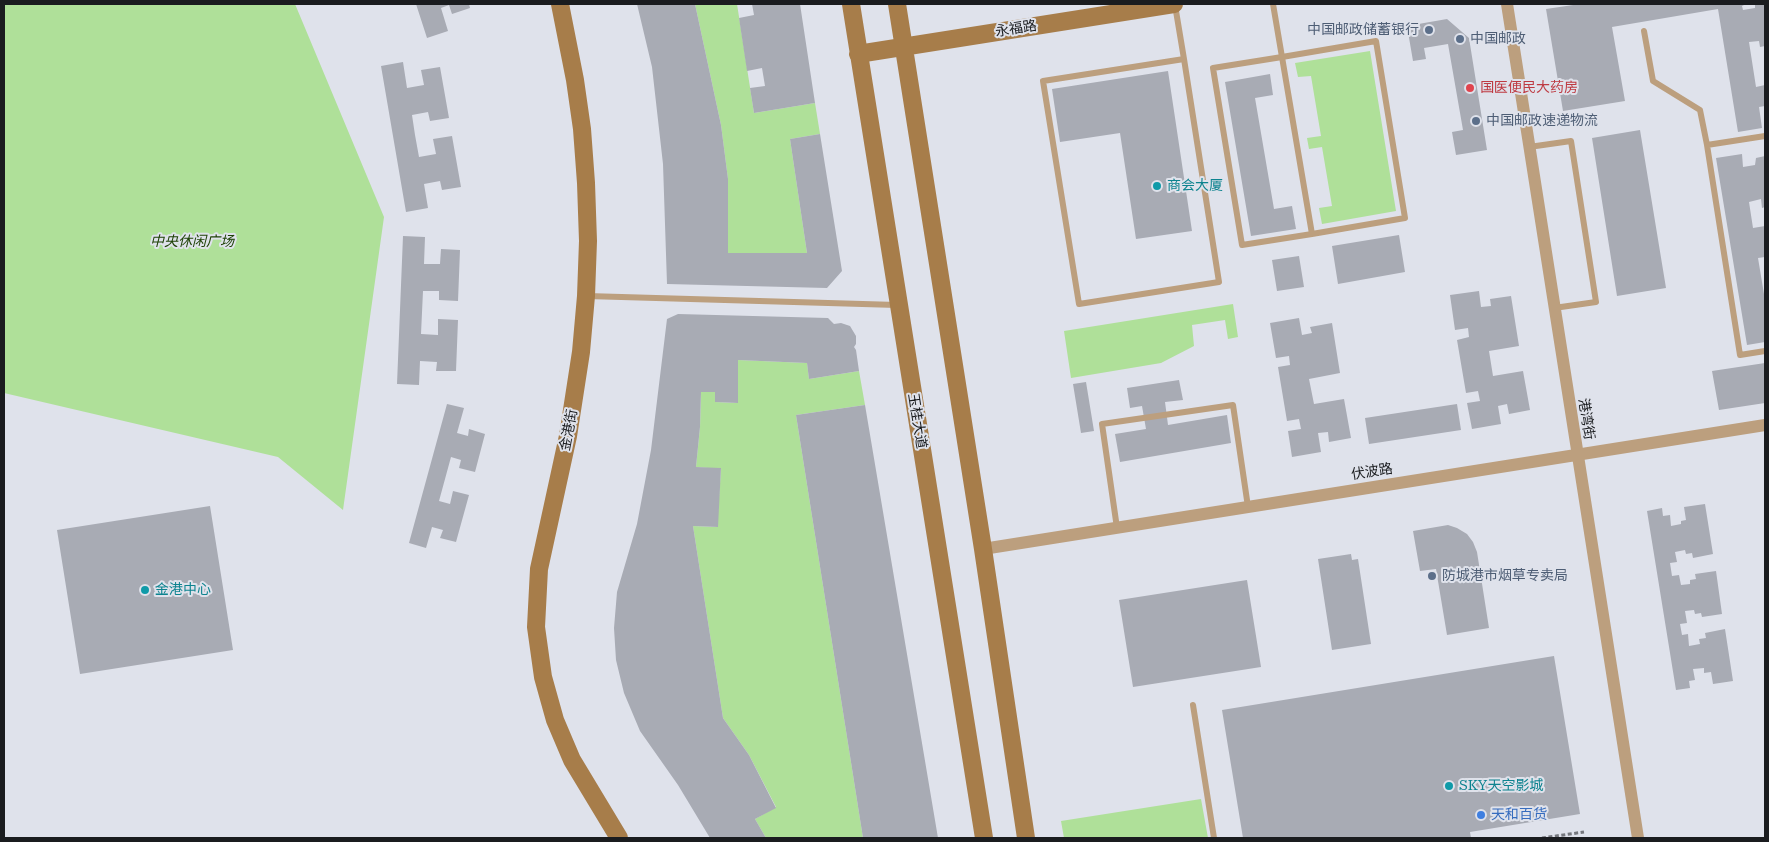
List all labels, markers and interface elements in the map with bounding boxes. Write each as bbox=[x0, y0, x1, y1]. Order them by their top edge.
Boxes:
street label: 永福路 bbox=[994, 17, 1038, 41]
place label: 中国邮政储蓄银行 bbox=[1307, 22, 1419, 38]
marker: 中国邮政储蓄银行 bbox=[1423, 24, 1435, 36]
place label: 中国邮政 bbox=[1470, 31, 1526, 47]
marker: 中国邮政 bbox=[1454, 33, 1466, 45]
place label: 国医便民大药房 bbox=[1480, 80, 1578, 96]
marker: 国医便民大药房 bbox=[1464, 82, 1476, 94]
place label: 中国邮政速递物流 bbox=[1486, 113, 1598, 129]
marker: 中国邮政速递物流 bbox=[1470, 115, 1482, 127]
place label: 商会大厦 bbox=[1167, 178, 1223, 194]
marker: 商会大厦 bbox=[1151, 180, 1163, 192]
park label: 中央休闲广场 bbox=[150, 234, 234, 250]
street label: 玉桂大道 bbox=[904, 392, 930, 450]
street label: 港湾街 bbox=[1574, 397, 1598, 441]
street label: 金港街 bbox=[557, 408, 581, 452]
street label: 伏波路 bbox=[1350, 460, 1394, 484]
place label: 防城港市烟草专卖局 bbox=[1442, 568, 1568, 584]
marker: 防城港市烟草专卖局 bbox=[1426, 570, 1438, 582]
place label: 金港中心 bbox=[155, 582, 211, 598]
marker: 金港中心 bbox=[139, 584, 151, 596]
place label: SKY天空影城 bbox=[1459, 778, 1543, 794]
marker: SKY天空影城 bbox=[1443, 780, 1455, 792]
place label: 天和百货 bbox=[1491, 807, 1547, 823]
marker: 天和百货 bbox=[1475, 809, 1487, 821]

